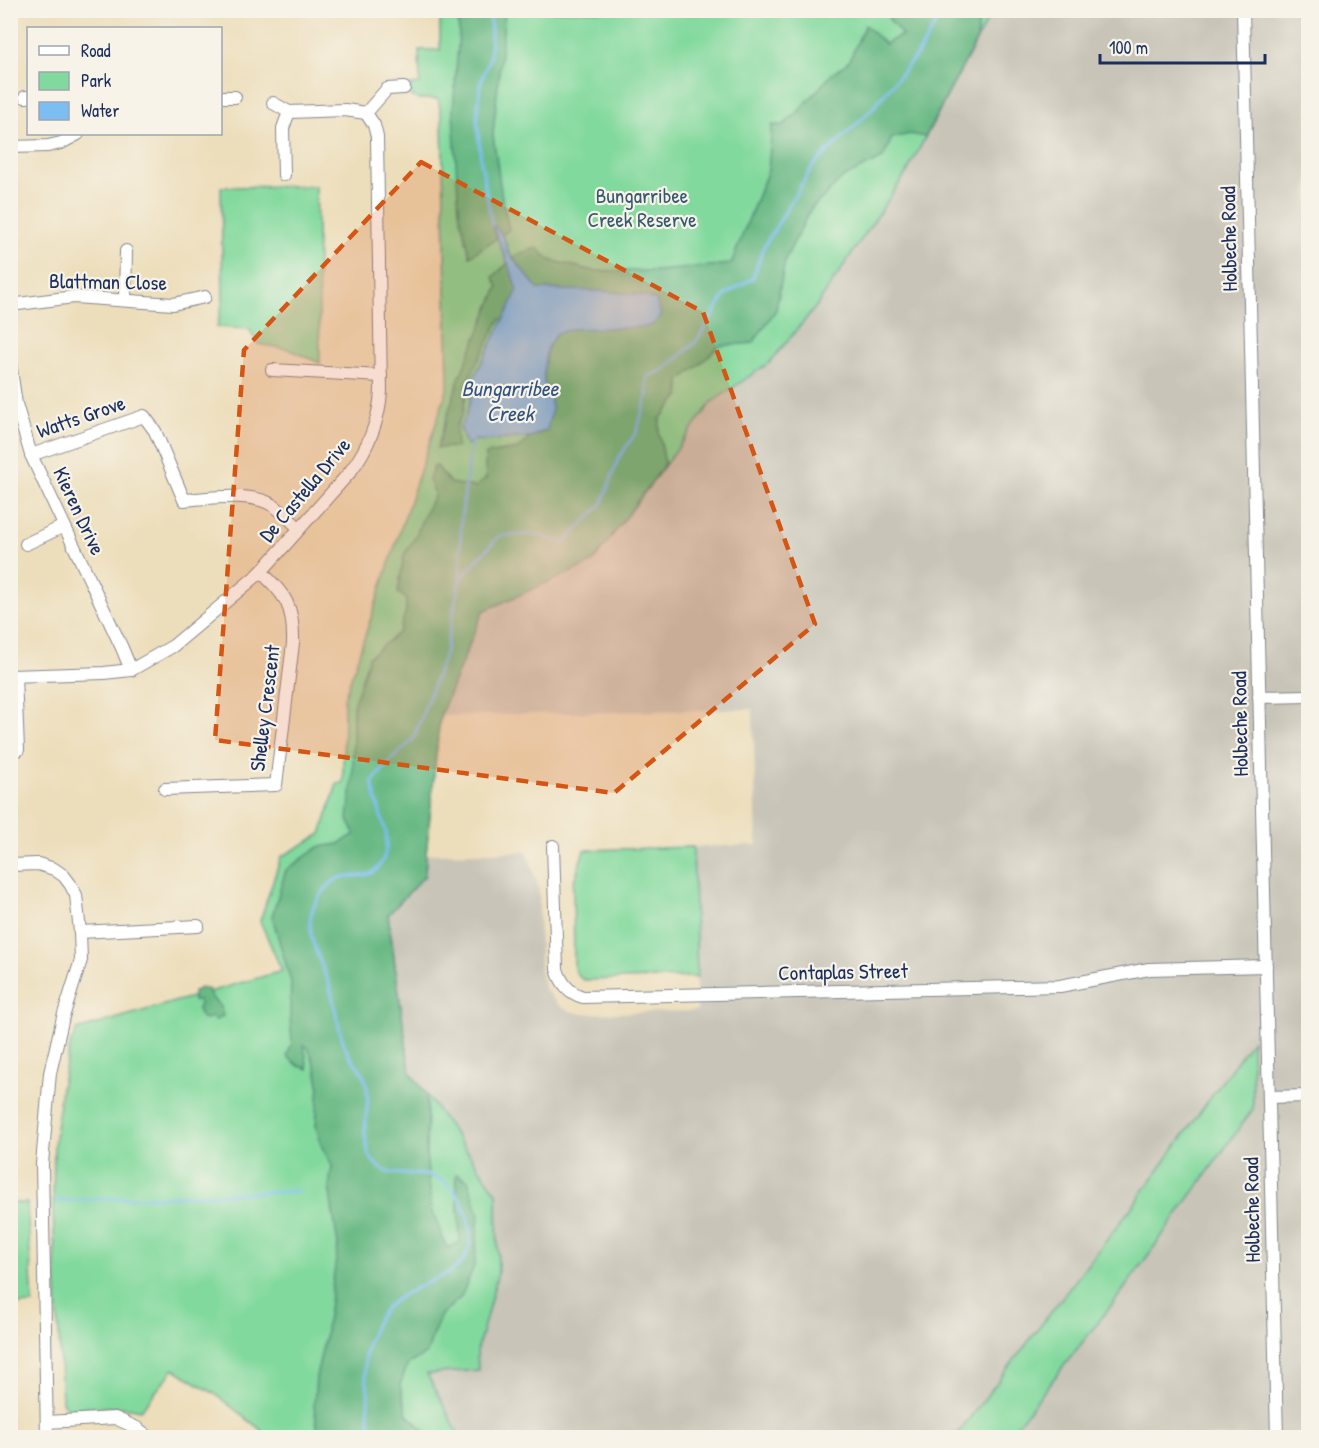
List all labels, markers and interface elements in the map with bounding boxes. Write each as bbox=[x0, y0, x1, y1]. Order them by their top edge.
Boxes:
legend bbox=[27, 27, 222, 135]
scale bar bbox=[1100, 27, 1265, 65]
text: 100 m bbox=[1109, 35, 1148, 60]
text: Road bbox=[81, 38, 111, 63]
text: Park bbox=[81, 68, 112, 93]
text: Water bbox=[81, 98, 119, 123]
park label: Bungarribee Creek Reserve bbox=[587, 181, 697, 234]
street label: Holbeche Road bbox=[1213, 186, 1244, 292]
street label: Blattman Close bbox=[49, 266, 167, 297]
water label: Bungarribee Creek bbox=[462, 373, 560, 428]
street label: Watts Grove bbox=[33, 388, 129, 445]
street label: De Castella Drive bbox=[252, 431, 357, 548]
street label: Kieren Drive bbox=[46, 462, 113, 560]
street label: Shelley Crescent bbox=[242, 642, 287, 773]
street label: Holbeche Road bbox=[1224, 671, 1255, 777]
street label: Contaplas Street bbox=[778, 956, 909, 987]
street label: Holbeche Road bbox=[1236, 1157, 1267, 1263]

